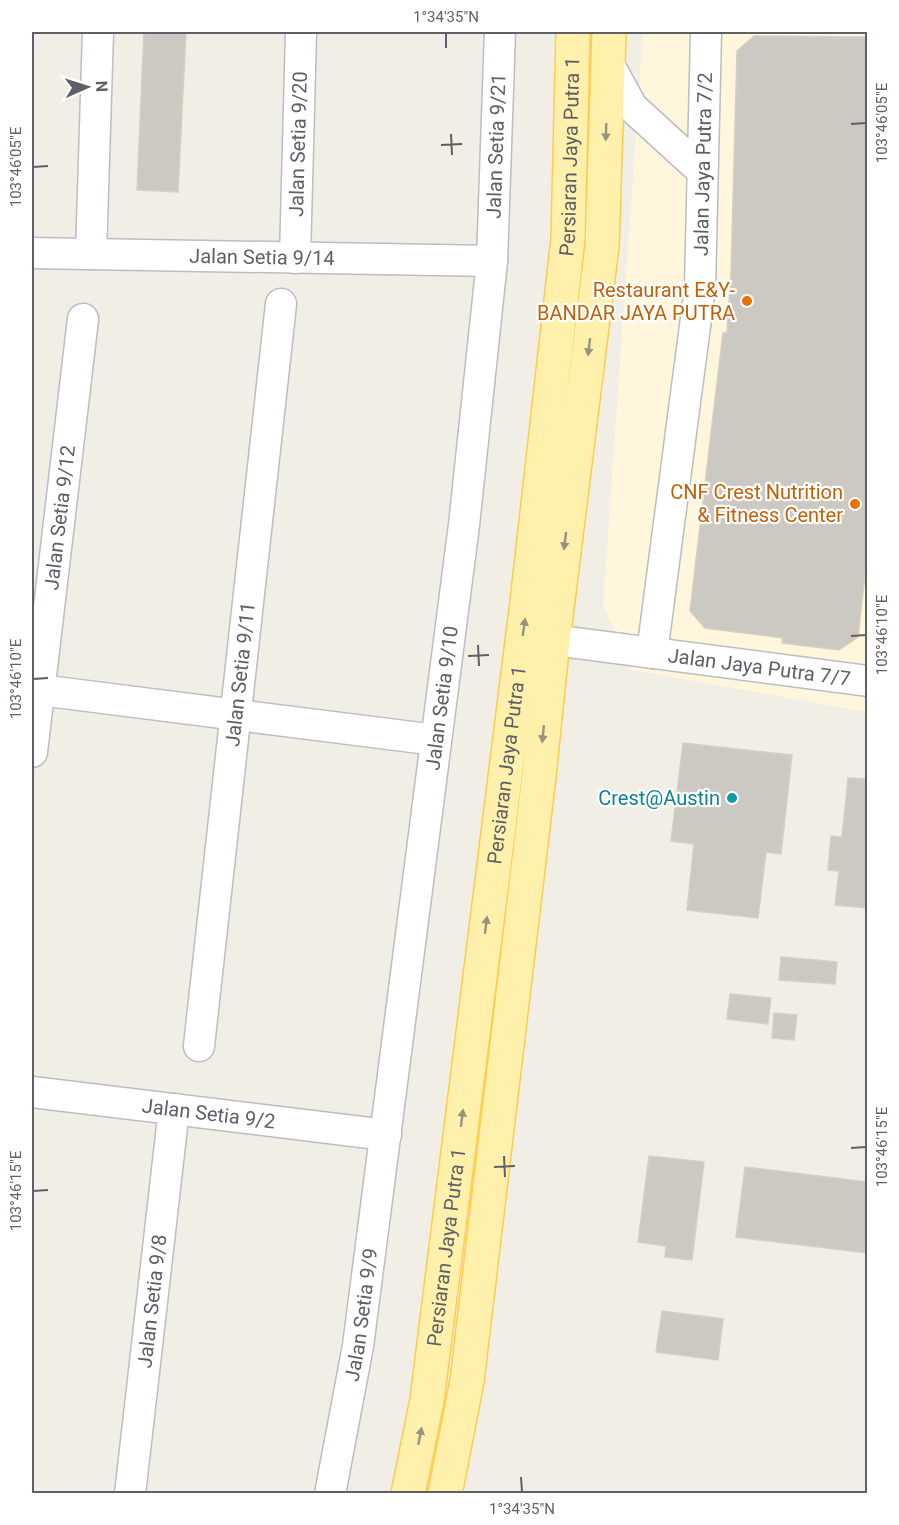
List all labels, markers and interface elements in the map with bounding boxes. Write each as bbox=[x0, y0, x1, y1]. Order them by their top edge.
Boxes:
text: 1°34'35"N bbox=[413, 8, 479, 26]
street label: Persiaran Jaya Putra 1 bbox=[554, 56, 584, 258]
north arrow bbox=[57, 57, 117, 117]
street label: Jalan Setia 9/20 bbox=[284, 71, 312, 217]
street label: Jalan Jaya Putra 7/2 bbox=[689, 72, 717, 256]
street label: Jalan Setia 9/21 bbox=[481, 73, 511, 219]
text: N bbox=[92, 80, 111, 92]
text: 103°46'05"E bbox=[873, 82, 891, 163]
one-way arrow bbox=[601, 122, 610, 141]
text: 103°46'05"E bbox=[7, 126, 25, 207]
street label: Jalan Setia 9/14 bbox=[189, 244, 335, 270]
place label: Restaurant E&Y- BANDAR JAYA PUTRA bbox=[537, 278, 735, 325]
marker: Restaurant E&Y- BANDAR JAYA PUTRA bbox=[740, 294, 754, 308]
one-way arrow bbox=[585, 338, 594, 357]
street label: Jalan Setia 9/12 bbox=[39, 444, 80, 591]
place label: CNF Crest Nutrition & Fitness Center bbox=[670, 480, 843, 527]
marker: CNF Crest Nutrition & Fitness Center bbox=[848, 497, 862, 511]
one-way arrow bbox=[560, 531, 570, 550]
text: 103°46'10"E bbox=[873, 594, 891, 675]
street label: Jalan Setia 9/11 bbox=[220, 601, 260, 748]
one-way arrow bbox=[519, 617, 528, 636]
street label: Jalan Setia 9/10 bbox=[420, 624, 463, 772]
text: 103°46'10"E bbox=[7, 638, 25, 719]
street label: Jalan Jaya Putra 7/7 bbox=[667, 643, 852, 691]
street label: Persiaran Jaya Putra 1 bbox=[482, 664, 531, 866]
one-way arrow bbox=[538, 725, 548, 744]
place label: Crest@Austin bbox=[598, 786, 720, 810]
marker: Crest@Austin bbox=[725, 791, 739, 805]
one-way arrow bbox=[482, 915, 491, 934]
street label: Jalan Setia 9/2 bbox=[141, 1093, 277, 1133]
text: 103°46'15"E bbox=[873, 1106, 891, 1187]
one-way arrow bbox=[457, 1108, 467, 1127]
street label: Persiaran Jaya Putra 1 bbox=[422, 1146, 470, 1348]
text: 103°46'15"E bbox=[7, 1150, 25, 1231]
street label: Jalan Setia 9/8 bbox=[132, 1233, 172, 1369]
street label: Jalan Setia 9/9 bbox=[340, 1247, 383, 1383]
one-way arrow bbox=[416, 1426, 425, 1445]
text: 1°34'35"N bbox=[489, 1500, 555, 1518]

